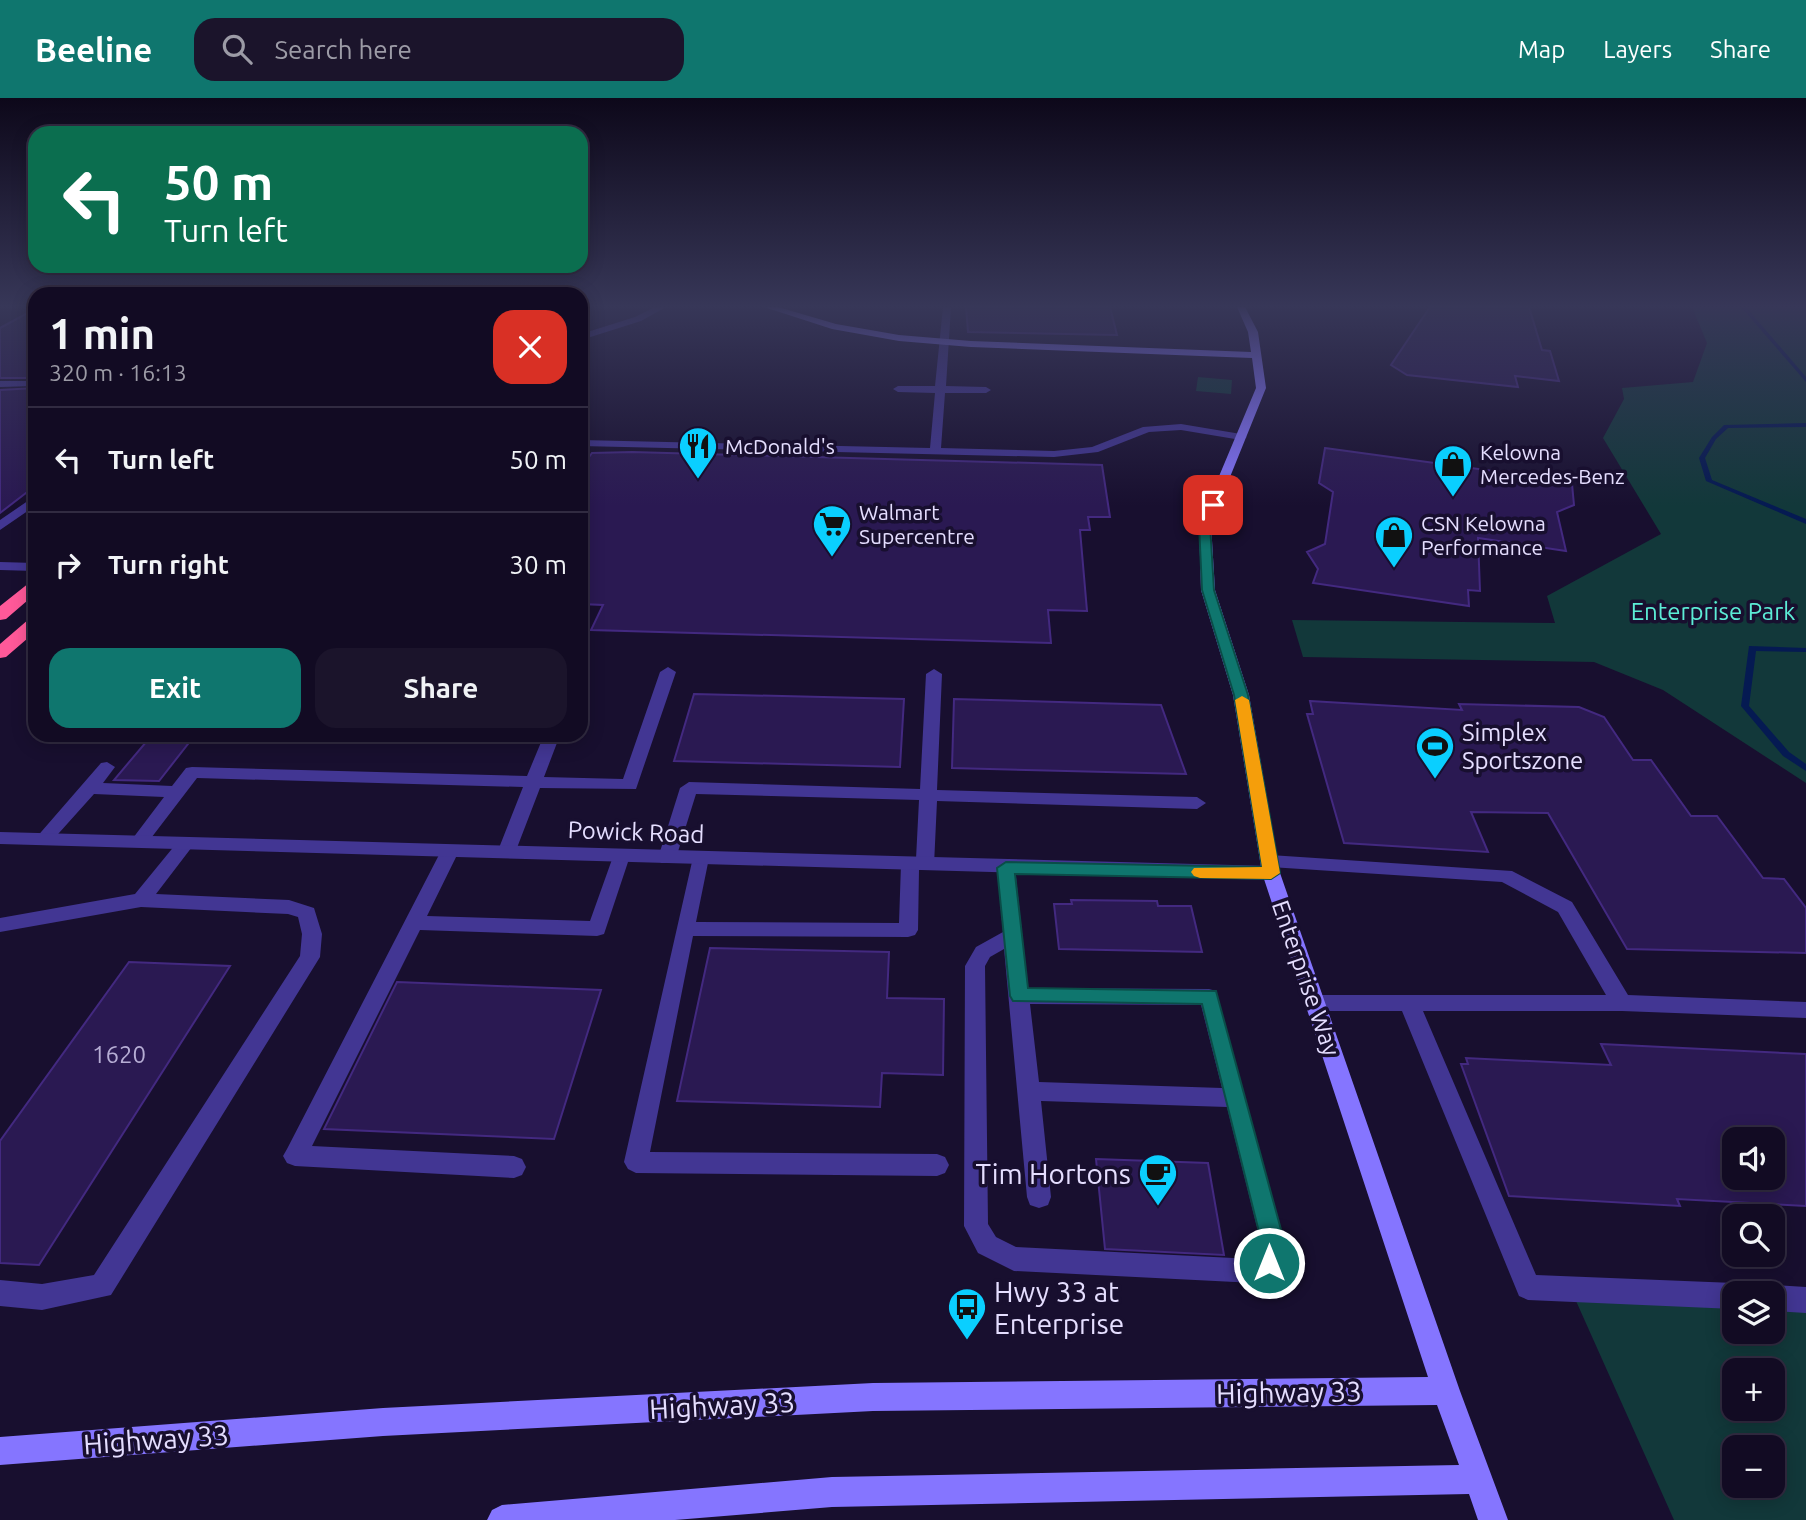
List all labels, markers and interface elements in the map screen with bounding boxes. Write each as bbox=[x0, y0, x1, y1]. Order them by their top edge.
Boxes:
search box bbox=[194, 18, 684, 81]
icon: search bbox=[218, 30, 256, 68]
text: Beeline bbox=[35, 31, 152, 68]
text: Search here bbox=[274, 35, 412, 64]
text: Map bbox=[1518, 36, 1565, 63]
text: Layers bbox=[1603, 36, 1672, 63]
text: Share bbox=[1710, 36, 1771, 63]
icon: left bbox=[49, 154, 140, 245]
text: 50 m bbox=[164, 154, 273, 209]
text: Turn left bbox=[164, 212, 288, 248]
text: 1 min bbox=[49, 310, 155, 357]
button: close bbox=[493, 310, 567, 384]
text: 320 m · 16:13 bbox=[49, 360, 187, 385]
restaurant icon: McDonald's bbox=[677, 425, 719, 480]
place label: McDonald's bbox=[725, 434, 835, 458]
place label: Kelowna Mercedes-Benz bbox=[1480, 440, 1625, 488]
icon: left bbox=[49, 441, 87, 479]
shop icon: Kelowna Mercedes-Benz bbox=[1432, 443, 1474, 498]
text: Turn left bbox=[108, 445, 214, 474]
text: 50 m bbox=[509, 445, 567, 474]
pin bbox=[1183, 475, 1243, 535]
icon: arrive bbox=[1194, 486, 1232, 524]
place label: Walmart Supercentre bbox=[859, 500, 975, 548]
supermarket icon: Walmart Supercentre bbox=[811, 503, 853, 558]
place label: CSN Kelowna Performance bbox=[1421, 511, 1546, 559]
shop icon: CSN Kelowna Performance bbox=[1373, 514, 1415, 569]
icon: right bbox=[49, 546, 87, 584]
text: Turn right bbox=[108, 550, 229, 579]
text: 30 m bbox=[509, 550, 567, 579]
park label: Enterprise Park bbox=[1631, 598, 1795, 625]
button: Exit bbox=[49, 648, 301, 728]
button: Share bbox=[315, 648, 567, 728]
place label: Simplex Sportszone bbox=[1462, 719, 1583, 774]
sports icon: Simplex Sportszone bbox=[1414, 725, 1456, 780]
street label: Powick Road bbox=[567, 816, 705, 848]
street label: Enterprise Way bbox=[1267, 897, 1345, 1060]
house number: 1620 bbox=[92, 1041, 146, 1068]
map controls bbox=[1722, 1127, 1785, 1498]
button: sound bbox=[1722, 1127, 1785, 1190]
cafe icon: Tim Hortons bbox=[1137, 1152, 1179, 1207]
place label: Tim Hortons bbox=[975, 1158, 1131, 1189]
button: search bbox=[1722, 1204, 1785, 1267]
position arrow bbox=[1232, 1226, 1306, 1300]
place label: Hwy 33 at Enterprise bbox=[994, 1276, 1124, 1339]
button: layers bbox=[1722, 1281, 1785, 1344]
bus stop icon: Hwy 33 at Enterprise bbox=[946, 1286, 988, 1341]
button: + bbox=[1722, 1358, 1785, 1421]
street label: Highway 33 bbox=[1216, 1375, 1362, 1409]
street label: Highway 33 bbox=[648, 1386, 796, 1424]
street label: Highway 33 bbox=[82, 1418, 230, 1460]
button: − bbox=[1722, 1435, 1785, 1498]

